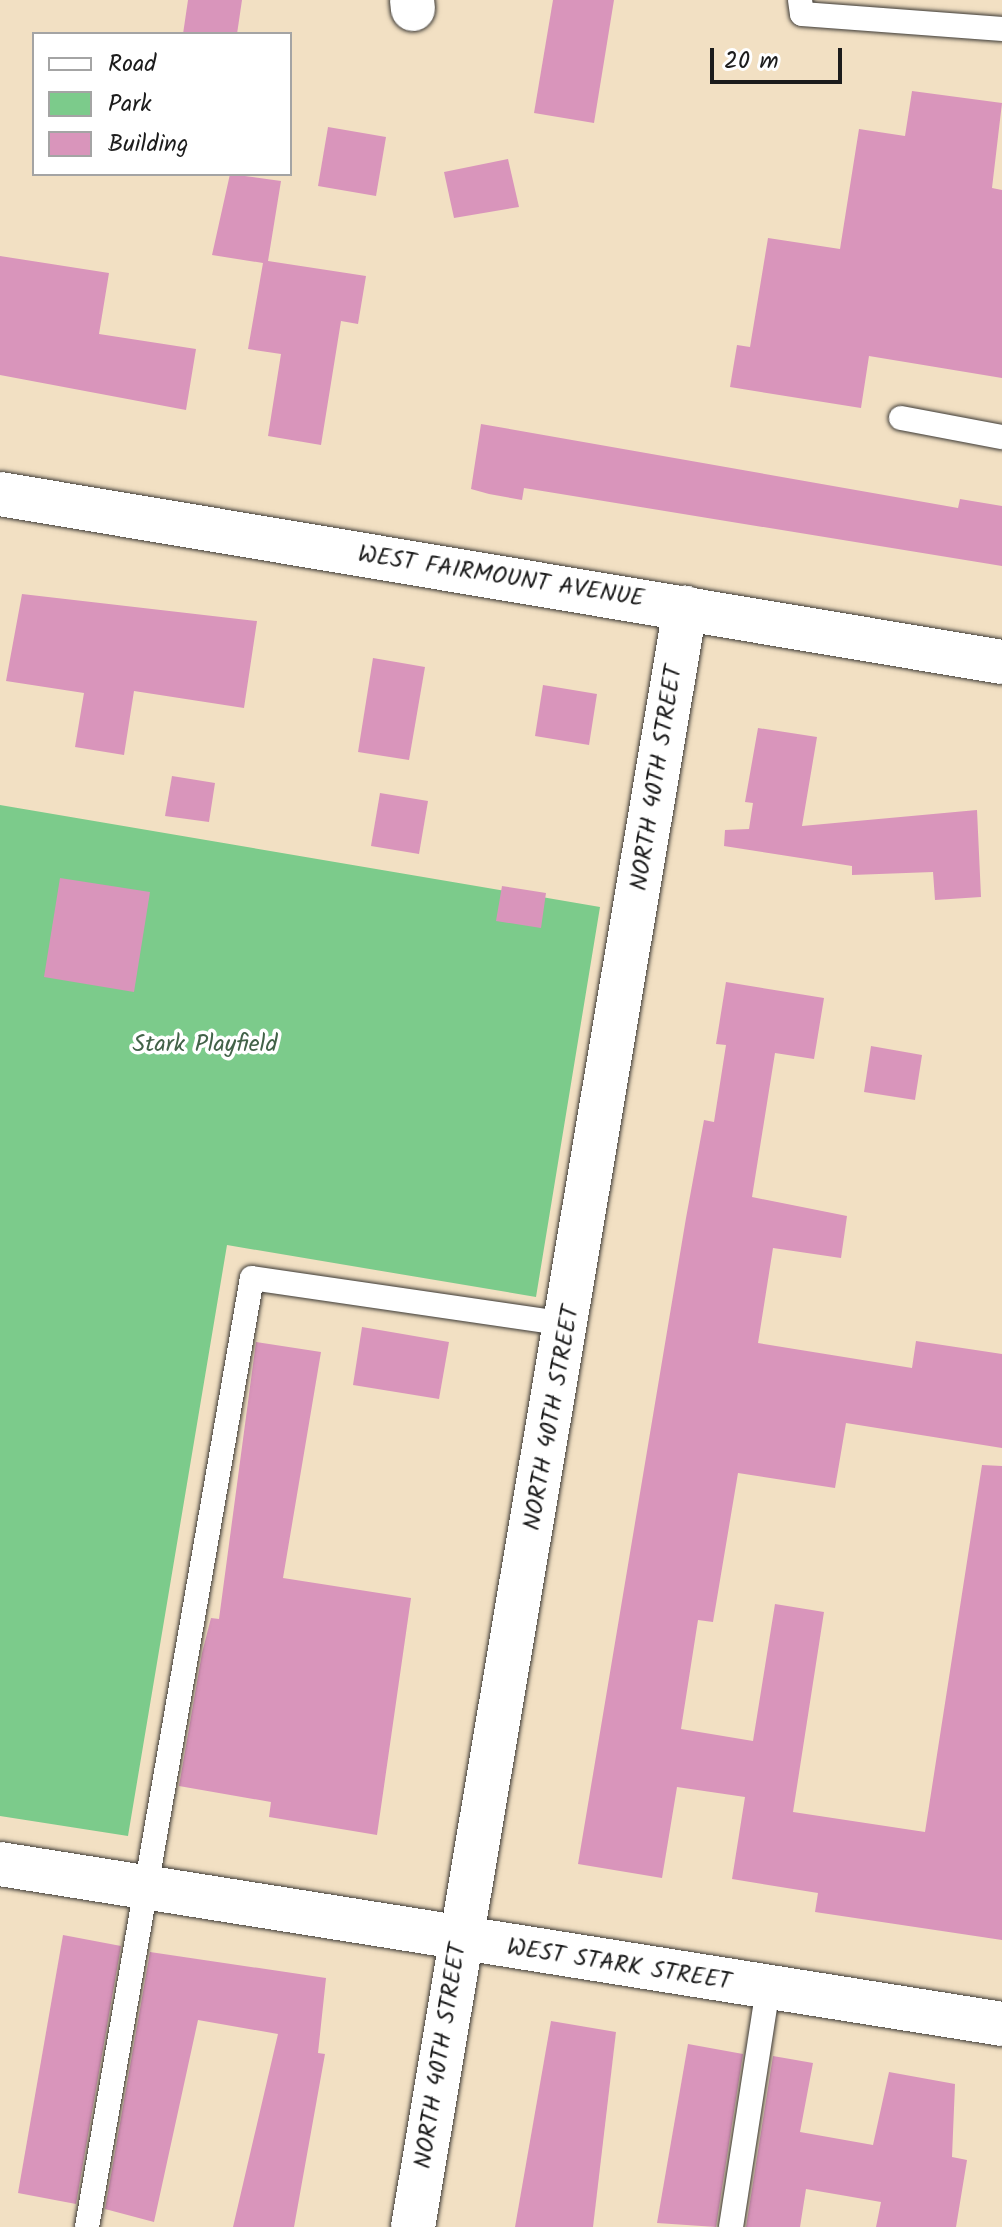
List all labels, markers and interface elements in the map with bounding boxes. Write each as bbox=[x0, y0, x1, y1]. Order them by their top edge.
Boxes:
legend bbox=[32, 32, 292, 176]
scale bar bbox=[714, 32, 846, 82]
text: 20 m bbox=[724, 42, 779, 81]
text: Road bbox=[108, 45, 156, 84]
text: Park bbox=[108, 85, 152, 124]
text: Building bbox=[108, 125, 188, 164]
street label: WEST FAIRMOUNT AVENUE bbox=[356, 540, 646, 614]
street label: NORTH 40TH STREET bbox=[625, 663, 689, 893]
park label: Stark Playfield bbox=[133, 1031, 277, 1059]
street label: NORTH 40TH STREET bbox=[518, 1303, 586, 1533]
street label: WEST STARK STREET bbox=[505, 1933, 733, 1997]
street label: NORTH 40TH STREET bbox=[409, 1941, 473, 2171]

